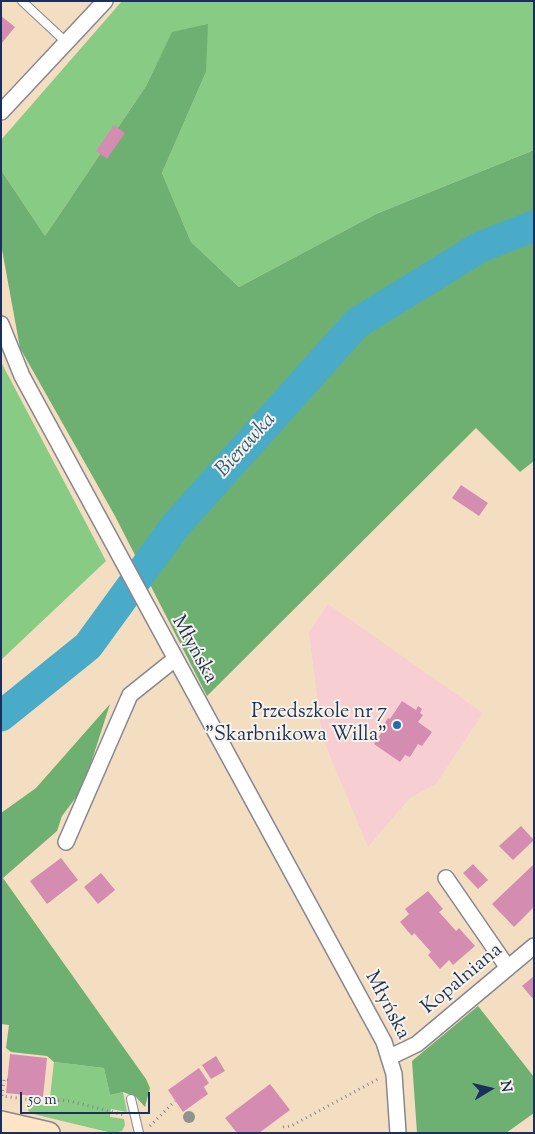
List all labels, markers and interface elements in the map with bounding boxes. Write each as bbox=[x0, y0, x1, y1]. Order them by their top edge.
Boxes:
water label: Bierawka bbox=[212, 409, 282, 483]
street label: Młyńska bbox=[165, 612, 221, 688]
place label: Przedszkole nr 7 "Skarbnikowa Willa" bbox=[205, 702, 387, 749]
marker: Przedszkole nr 7 "Skarbnikowa Willa" bbox=[391, 719, 403, 731]
street label: Kopalniana bbox=[418, 939, 508, 1021]
street label: Młyńska bbox=[358, 968, 414, 1044]
north arrow bbox=[465, 1064, 515, 1114]
text: N bbox=[494, 1080, 516, 1094]
scale bar bbox=[22, 1082, 152, 1114]
text: 50 m bbox=[28, 1090, 57, 1111]

